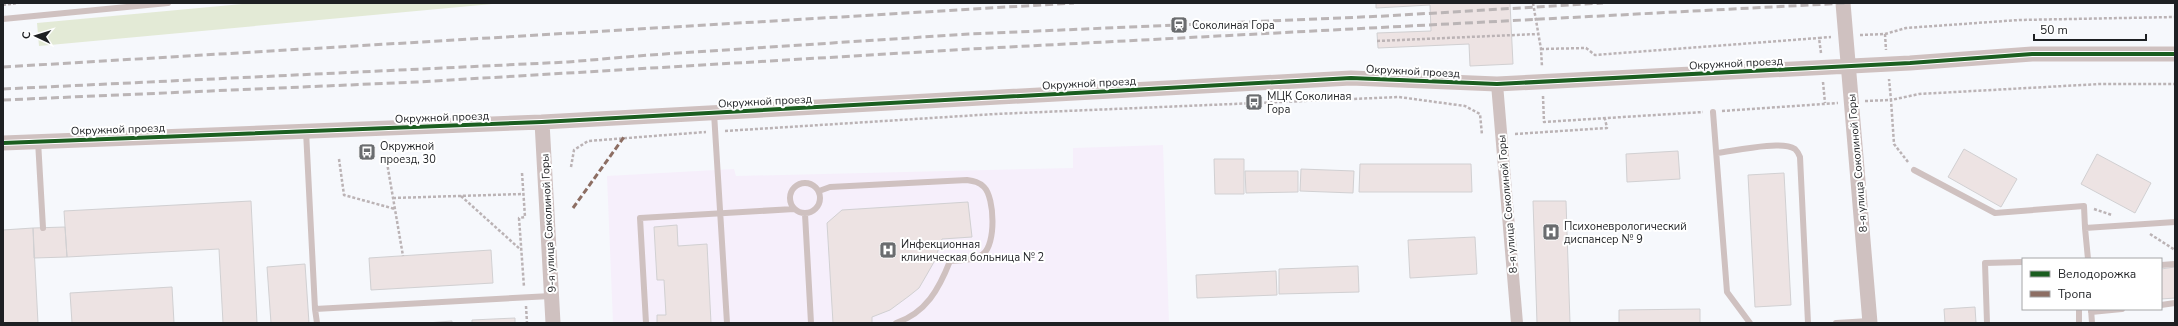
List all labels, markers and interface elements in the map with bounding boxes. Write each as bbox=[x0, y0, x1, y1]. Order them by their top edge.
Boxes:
station icon: Соколиная Гора bbox=[1169, 15, 1189, 35]
north arrow bbox=[16, 16, 56, 56]
scale bar bbox=[2034, 16, 2146, 42]
place label: Соколиная Гора bbox=[1192, 18, 1275, 33]
text: 50 m bbox=[2040, 22, 2068, 38]
text: С bbox=[19, 31, 34, 40]
street label: Окружной проезд bbox=[1689, 54, 1784, 73]
street label: Окружной проезд bbox=[1366, 62, 1461, 81]
street label: Окружной проезд bbox=[1042, 74, 1137, 93]
place label: МЦК Соколиная Гора bbox=[1267, 89, 1352, 117]
street label: Окружной проезд bbox=[718, 92, 813, 111]
bus stop icon: МЦК Соколиная Гора bbox=[1244, 92, 1264, 112]
street label: 8-я улица Соколиной Горы bbox=[1844, 93, 1871, 233]
street label: Окружной проезд bbox=[395, 108, 490, 127]
street label: Окружной проезд bbox=[71, 120, 166, 139]
street label: 8-я улица Соколиной Горы bbox=[1494, 134, 1521, 274]
place label: Окружной проезд, 30 bbox=[380, 139, 436, 167]
bus stop icon: Окружной проезд, 30 bbox=[357, 142, 377, 162]
street label: 9-я улица Соколиной Горы bbox=[537, 153, 560, 293]
place label: Психоневрологический диспансер № 9 bbox=[1564, 219, 1687, 247]
hospital icon: Психоневрологический диспансер № 9 bbox=[1541, 222, 1561, 242]
place label: Инфекционная клиническая больница № 2 bbox=[901, 237, 1044, 265]
hospital icon: Инфекционная клиническая больница № 2 bbox=[878, 240, 898, 260]
legend bbox=[2022, 258, 2162, 310]
text: Велодорожка bbox=[2058, 266, 2136, 282]
text: Тропа bbox=[2058, 286, 2092, 302]

